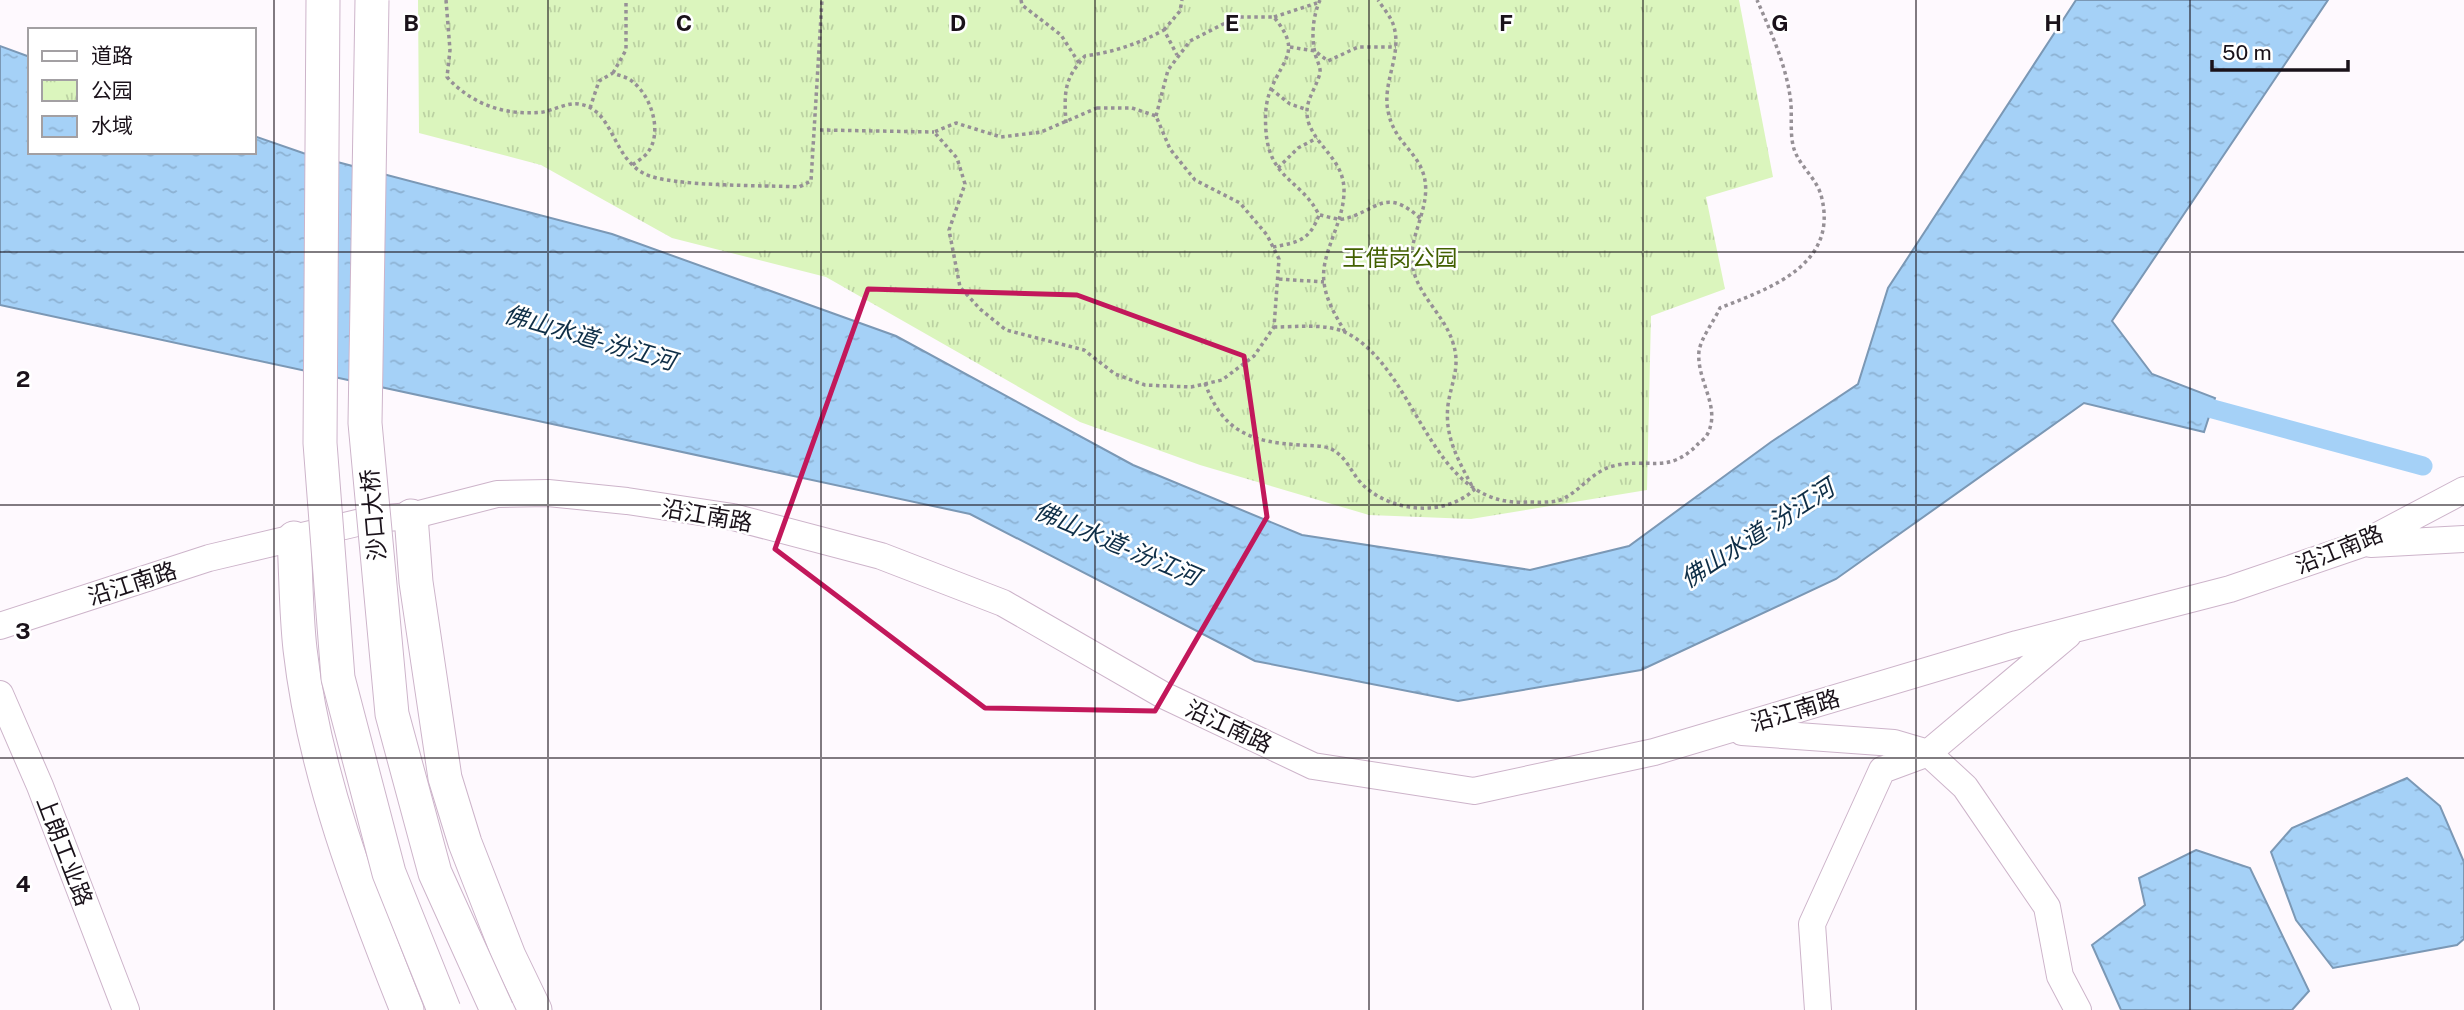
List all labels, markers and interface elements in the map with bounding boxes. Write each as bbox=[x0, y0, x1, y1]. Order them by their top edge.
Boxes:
text: B bbox=[403, 9, 419, 36]
text: C bbox=[676, 9, 692, 36]
text: D bbox=[950, 9, 966, 36]
text: E bbox=[1225, 9, 1239, 36]
text: F bbox=[1499, 9, 1513, 36]
text: G bbox=[1771, 9, 1789, 36]
text: H bbox=[2044, 9, 2062, 36]
legend bbox=[28, 28, 256, 154]
scale bar bbox=[2212, 28, 2348, 72]
text: 50 m bbox=[2222, 40, 2272, 65]
text: 道路 bbox=[91, 43, 133, 68]
text: 公园 bbox=[91, 78, 133, 103]
text: 水域 bbox=[91, 113, 133, 138]
park label: 王借岗公园 bbox=[1343, 244, 1458, 271]
water label: 佛山水道-汾江河 bbox=[501, 299, 683, 376]
text: 2 bbox=[16, 365, 30, 392]
street label: 沙口大桥 bbox=[356, 468, 390, 562]
water label: 佛山水道-汾江河 bbox=[1675, 471, 1842, 593]
street label: 沿江南路 bbox=[659, 494, 755, 536]
water label: 佛山水道-汾江河 bbox=[1030, 496, 1207, 592]
street label: 沿江南路 bbox=[2291, 519, 2387, 579]
street label: 沿江南路 bbox=[84, 556, 180, 610]
text: 3 bbox=[15, 617, 31, 644]
street label: 沿江南路 bbox=[1747, 684, 1843, 736]
street label: 沿江南路 bbox=[1182, 694, 1276, 758]
street label: 上朗工业路 bbox=[32, 792, 98, 910]
text: 4 bbox=[15, 870, 31, 897]

